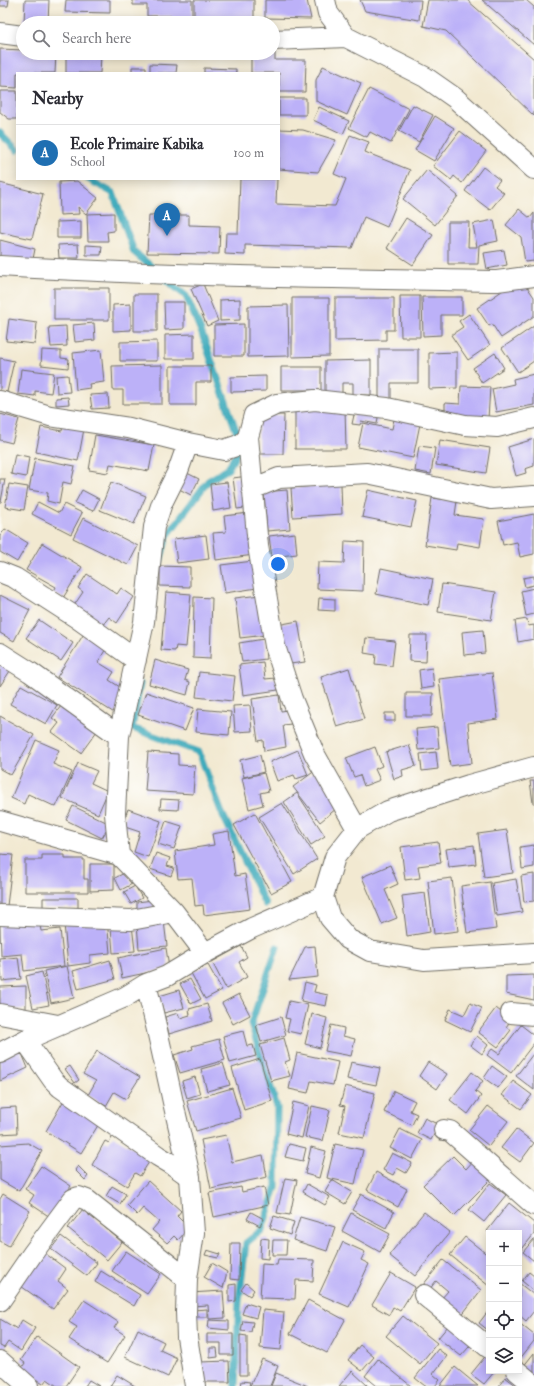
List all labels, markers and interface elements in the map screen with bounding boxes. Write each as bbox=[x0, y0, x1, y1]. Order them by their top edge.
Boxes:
search box bbox=[16, 16, 280, 60]
icon: search bbox=[30, 27, 52, 49]
text: Search here bbox=[62, 29, 131, 48]
text: Nearby bbox=[32, 88, 83, 109]
text: Ecole Primaire Kabika bbox=[70, 135, 203, 154]
text: A bbox=[41, 145, 49, 161]
text: 100 m bbox=[233, 145, 264, 161]
text: School bbox=[70, 154, 105, 170]
pin: A bbox=[154, 203, 180, 236]
your location bbox=[268, 554, 288, 574]
map controls bbox=[486, 1230, 522, 1374]
button: + bbox=[486, 1230, 522, 1266]
button: − bbox=[486, 1266, 522, 1302]
button: locate bbox=[486, 1302, 522, 1338]
button: layers bbox=[486, 1338, 522, 1374]

